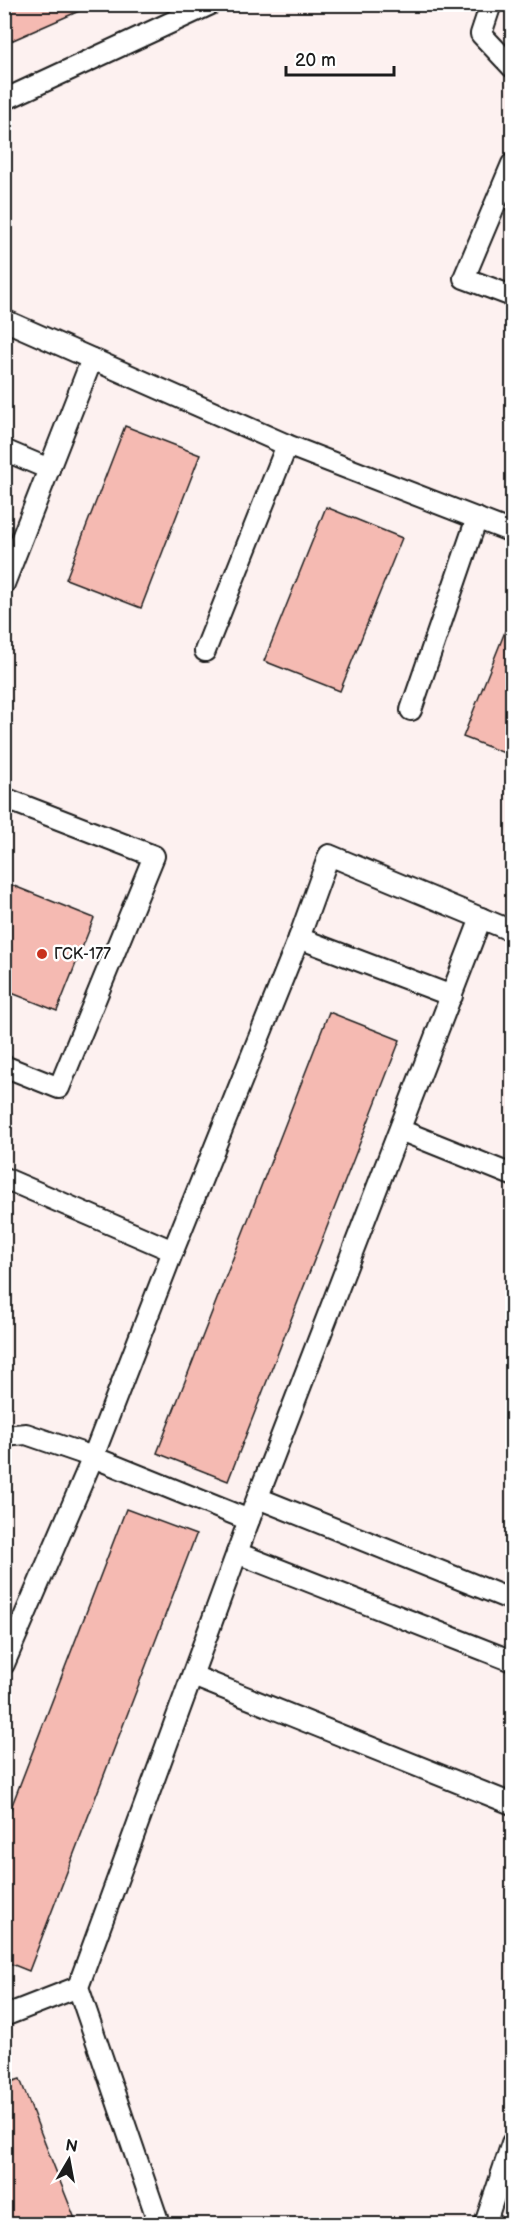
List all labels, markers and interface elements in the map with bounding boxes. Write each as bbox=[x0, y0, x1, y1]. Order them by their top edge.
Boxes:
scale bar bbox=[286, 39, 394, 77]
text: 20 m bbox=[295, 50, 336, 71]
place label: ГСК-177 bbox=[54, 945, 111, 964]
marker: ГСК-177 bbox=[35, 947, 49, 961]
north arrow bbox=[39, 2130, 99, 2190]
text: N bbox=[64, 2136, 79, 2157]

